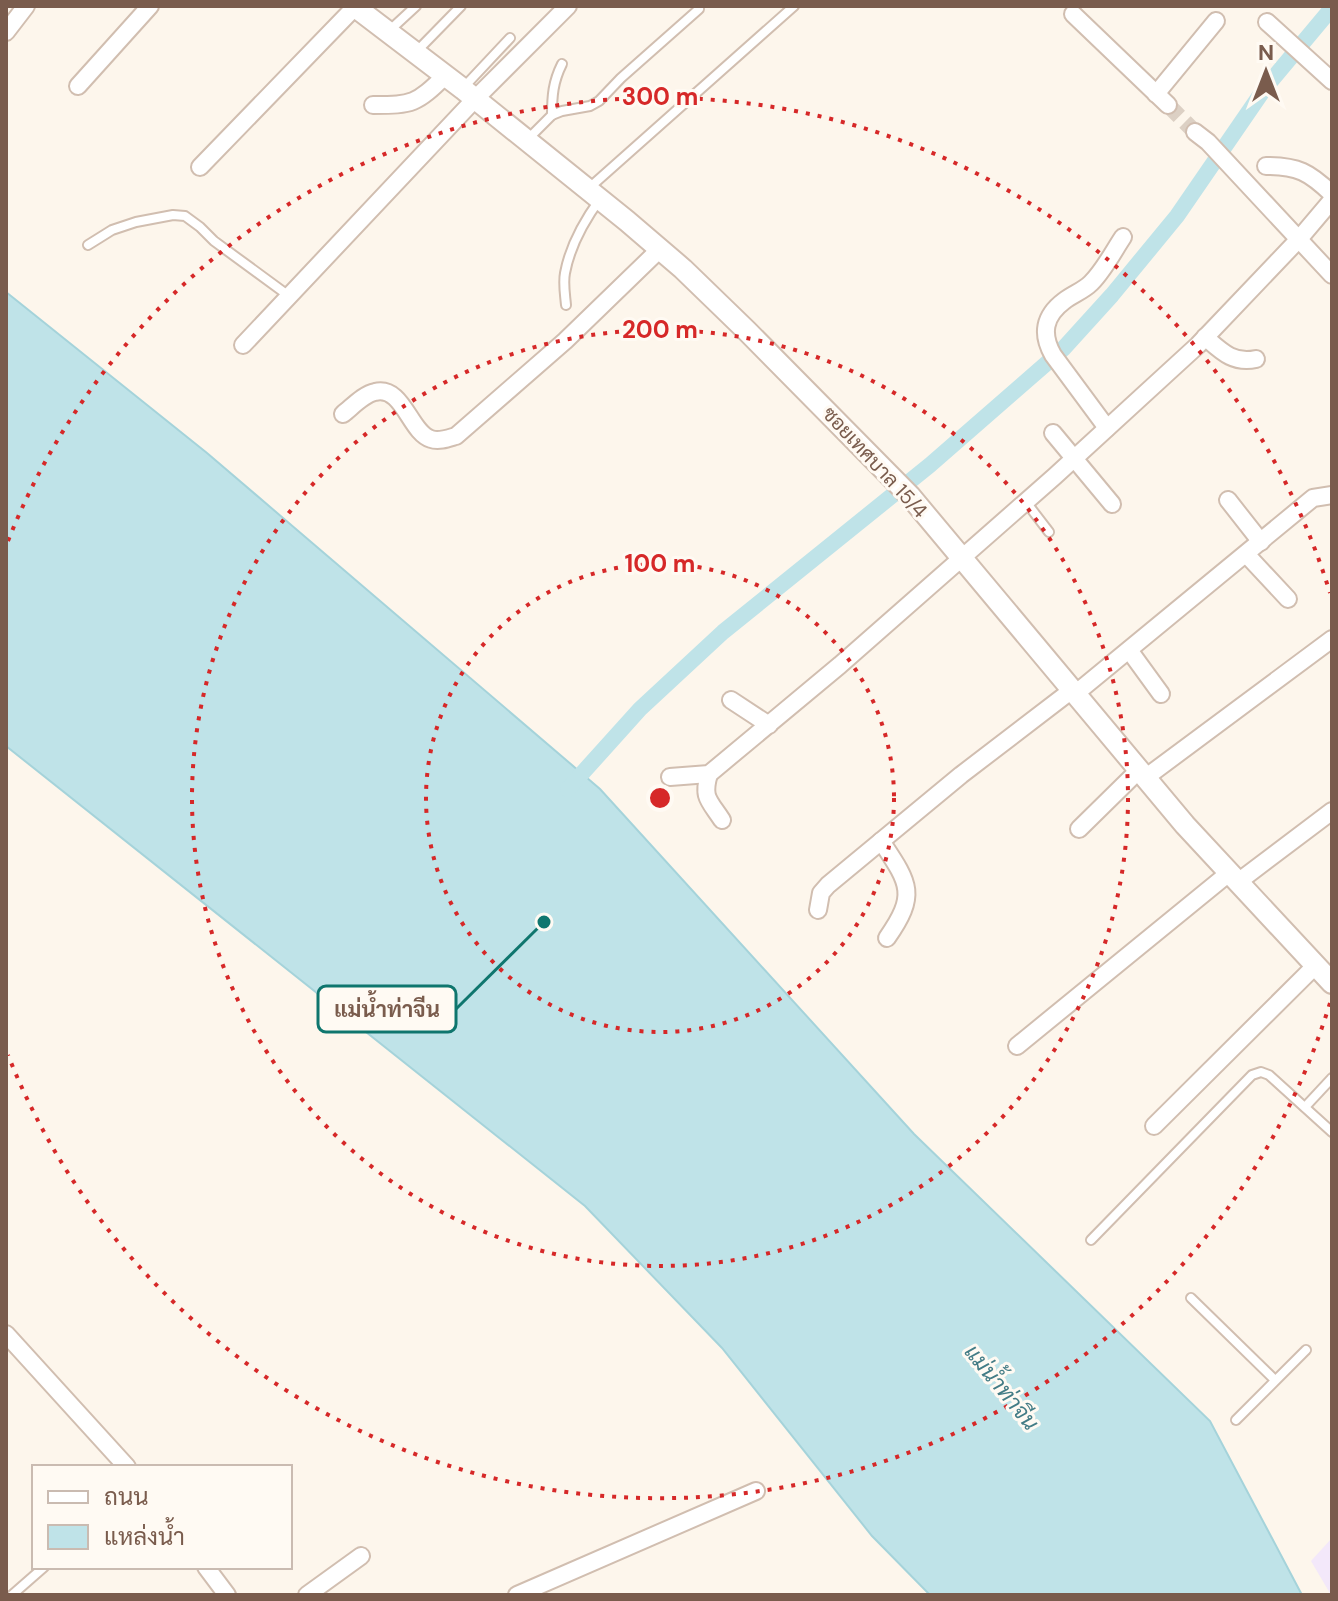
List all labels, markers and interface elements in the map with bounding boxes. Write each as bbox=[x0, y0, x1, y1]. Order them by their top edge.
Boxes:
north arrow bbox=[1226, 32, 1306, 112]
text: N bbox=[1258, 38, 1274, 67]
text: 300 m bbox=[622, 81, 698, 112]
text: 200 m bbox=[622, 314, 698, 345]
street label: ซอยเทศบาล 15/4 bbox=[817, 401, 933, 523]
text: 100 m bbox=[625, 548, 695, 579]
centre of rings bbox=[646, 784, 674, 812]
callout: แม่น้ำท่าจีน bbox=[318, 986, 456, 1032]
text: แม่น้ำท่าจีน bbox=[334, 990, 440, 1024]
water label: แม่น้ำท่าจีน bbox=[958, 1335, 1049, 1436]
legend bbox=[32, 1465, 292, 1569]
text: ถนน bbox=[104, 1481, 149, 1512]
text: แหล่งน้ำ bbox=[104, 1517, 185, 1552]

